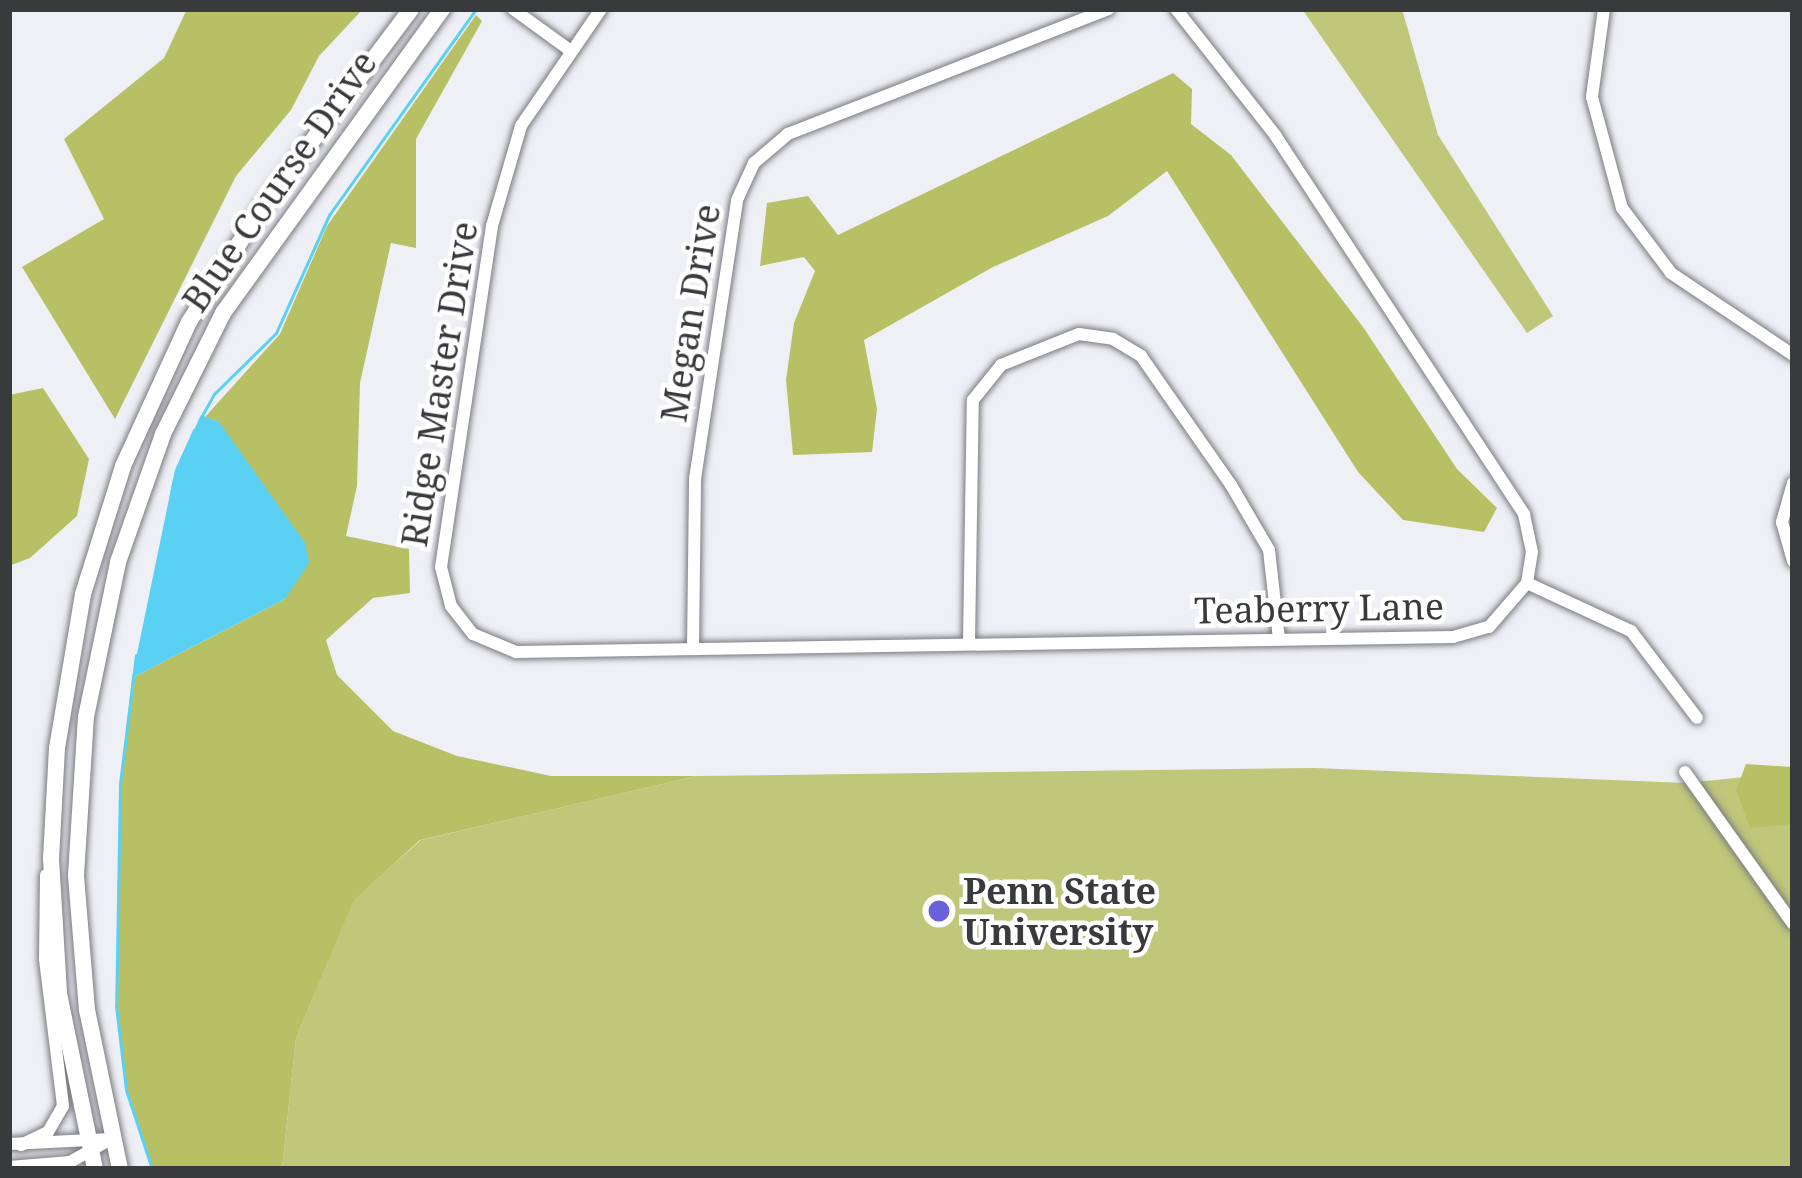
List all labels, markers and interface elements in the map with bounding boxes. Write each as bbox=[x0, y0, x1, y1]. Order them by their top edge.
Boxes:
street label: Blue Course Drive bbox=[173, 42, 385, 320]
street label: Megan Drive bbox=[651, 201, 729, 425]
street label: Ridge Master Drive bbox=[392, 218, 486, 550]
street label: Teaberry Lane bbox=[1194, 584, 1444, 632]
place label: Penn State University bbox=[963, 868, 1156, 953]
marker: Penn State University bbox=[926, 898, 952, 924]

